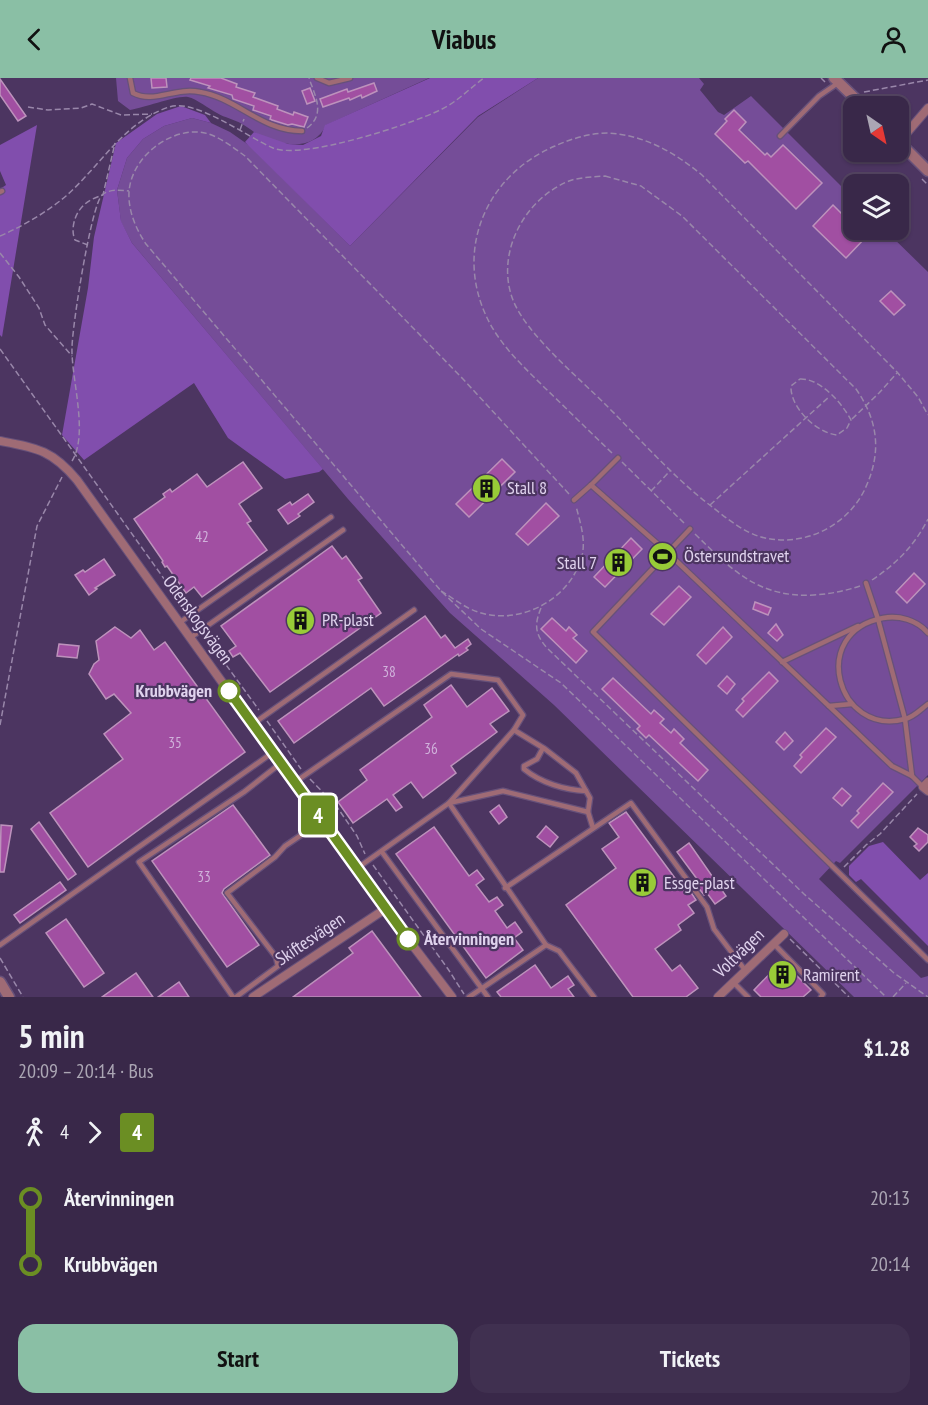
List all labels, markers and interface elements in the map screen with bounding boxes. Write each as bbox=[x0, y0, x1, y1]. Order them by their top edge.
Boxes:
text: Viabus bbox=[432, 22, 496, 56]
icon: back bbox=[18, 23, 51, 56]
icon: person bbox=[877, 23, 910, 56]
north arrow bbox=[843, 96, 909, 162]
map controls bbox=[843, 96, 909, 240]
button: layers bbox=[843, 174, 909, 240]
building icon: Stall 8 bbox=[470, 472, 502, 504]
place label: Stall 8 bbox=[507, 476, 547, 499]
house number: 42 bbox=[195, 527, 209, 546]
sports icon: Östersundstravet bbox=[647, 540, 679, 572]
place label: Östersundstravet bbox=[684, 544, 789, 567]
building icon: Stall 7 bbox=[602, 547, 634, 579]
place label: Stall 7 bbox=[557, 551, 597, 574]
street label: Odenskogsvägen bbox=[158, 571, 239, 669]
building icon: PR-plast bbox=[285, 604, 317, 636]
place label: PR-plast bbox=[322, 608, 374, 631]
house number: 38 bbox=[382, 662, 396, 681]
place label: Krubbvägen bbox=[135, 679, 212, 702]
marker: Krubbvägen bbox=[218, 680, 240, 702]
house number: 35 bbox=[168, 733, 182, 752]
house number: 36 bbox=[424, 739, 438, 758]
line badge: 4 bbox=[298, 796, 338, 834]
text: 4 bbox=[313, 802, 323, 829]
house number: 33 bbox=[197, 867, 211, 886]
building icon: Essge-plast bbox=[627, 867, 659, 899]
place label: Essge-plast bbox=[664, 871, 735, 894]
street label: Skiftesvägen bbox=[271, 907, 349, 970]
street label: Voltvägen bbox=[708, 923, 769, 983]
place label: Återvinningen bbox=[423, 927, 514, 950]
marker: Återvinningen bbox=[397, 928, 419, 950]
building icon: Ramirent bbox=[766, 959, 798, 991]
place label: Ramirent bbox=[803, 963, 860, 986]
text: 5 min bbox=[18, 1014, 85, 1057]
text: $1.28 bbox=[863, 1034, 910, 1062]
text: 20:09 – 20:14 · Bus bbox=[18, 1058, 153, 1084]
icon: walk bbox=[18, 1116, 51, 1149]
icon: forward bbox=[78, 1116, 111, 1149]
text: 4 bbox=[60, 1119, 69, 1145]
text: 4 bbox=[132, 1119, 142, 1146]
text: Återvinningen bbox=[64, 1184, 174, 1212]
text: 20:13 bbox=[870, 1185, 910, 1211]
text: Krubbvägen bbox=[64, 1250, 158, 1278]
text: 20:14 bbox=[870, 1251, 910, 1277]
button: Start bbox=[18, 1324, 458, 1393]
button: Tickets bbox=[470, 1324, 910, 1393]

